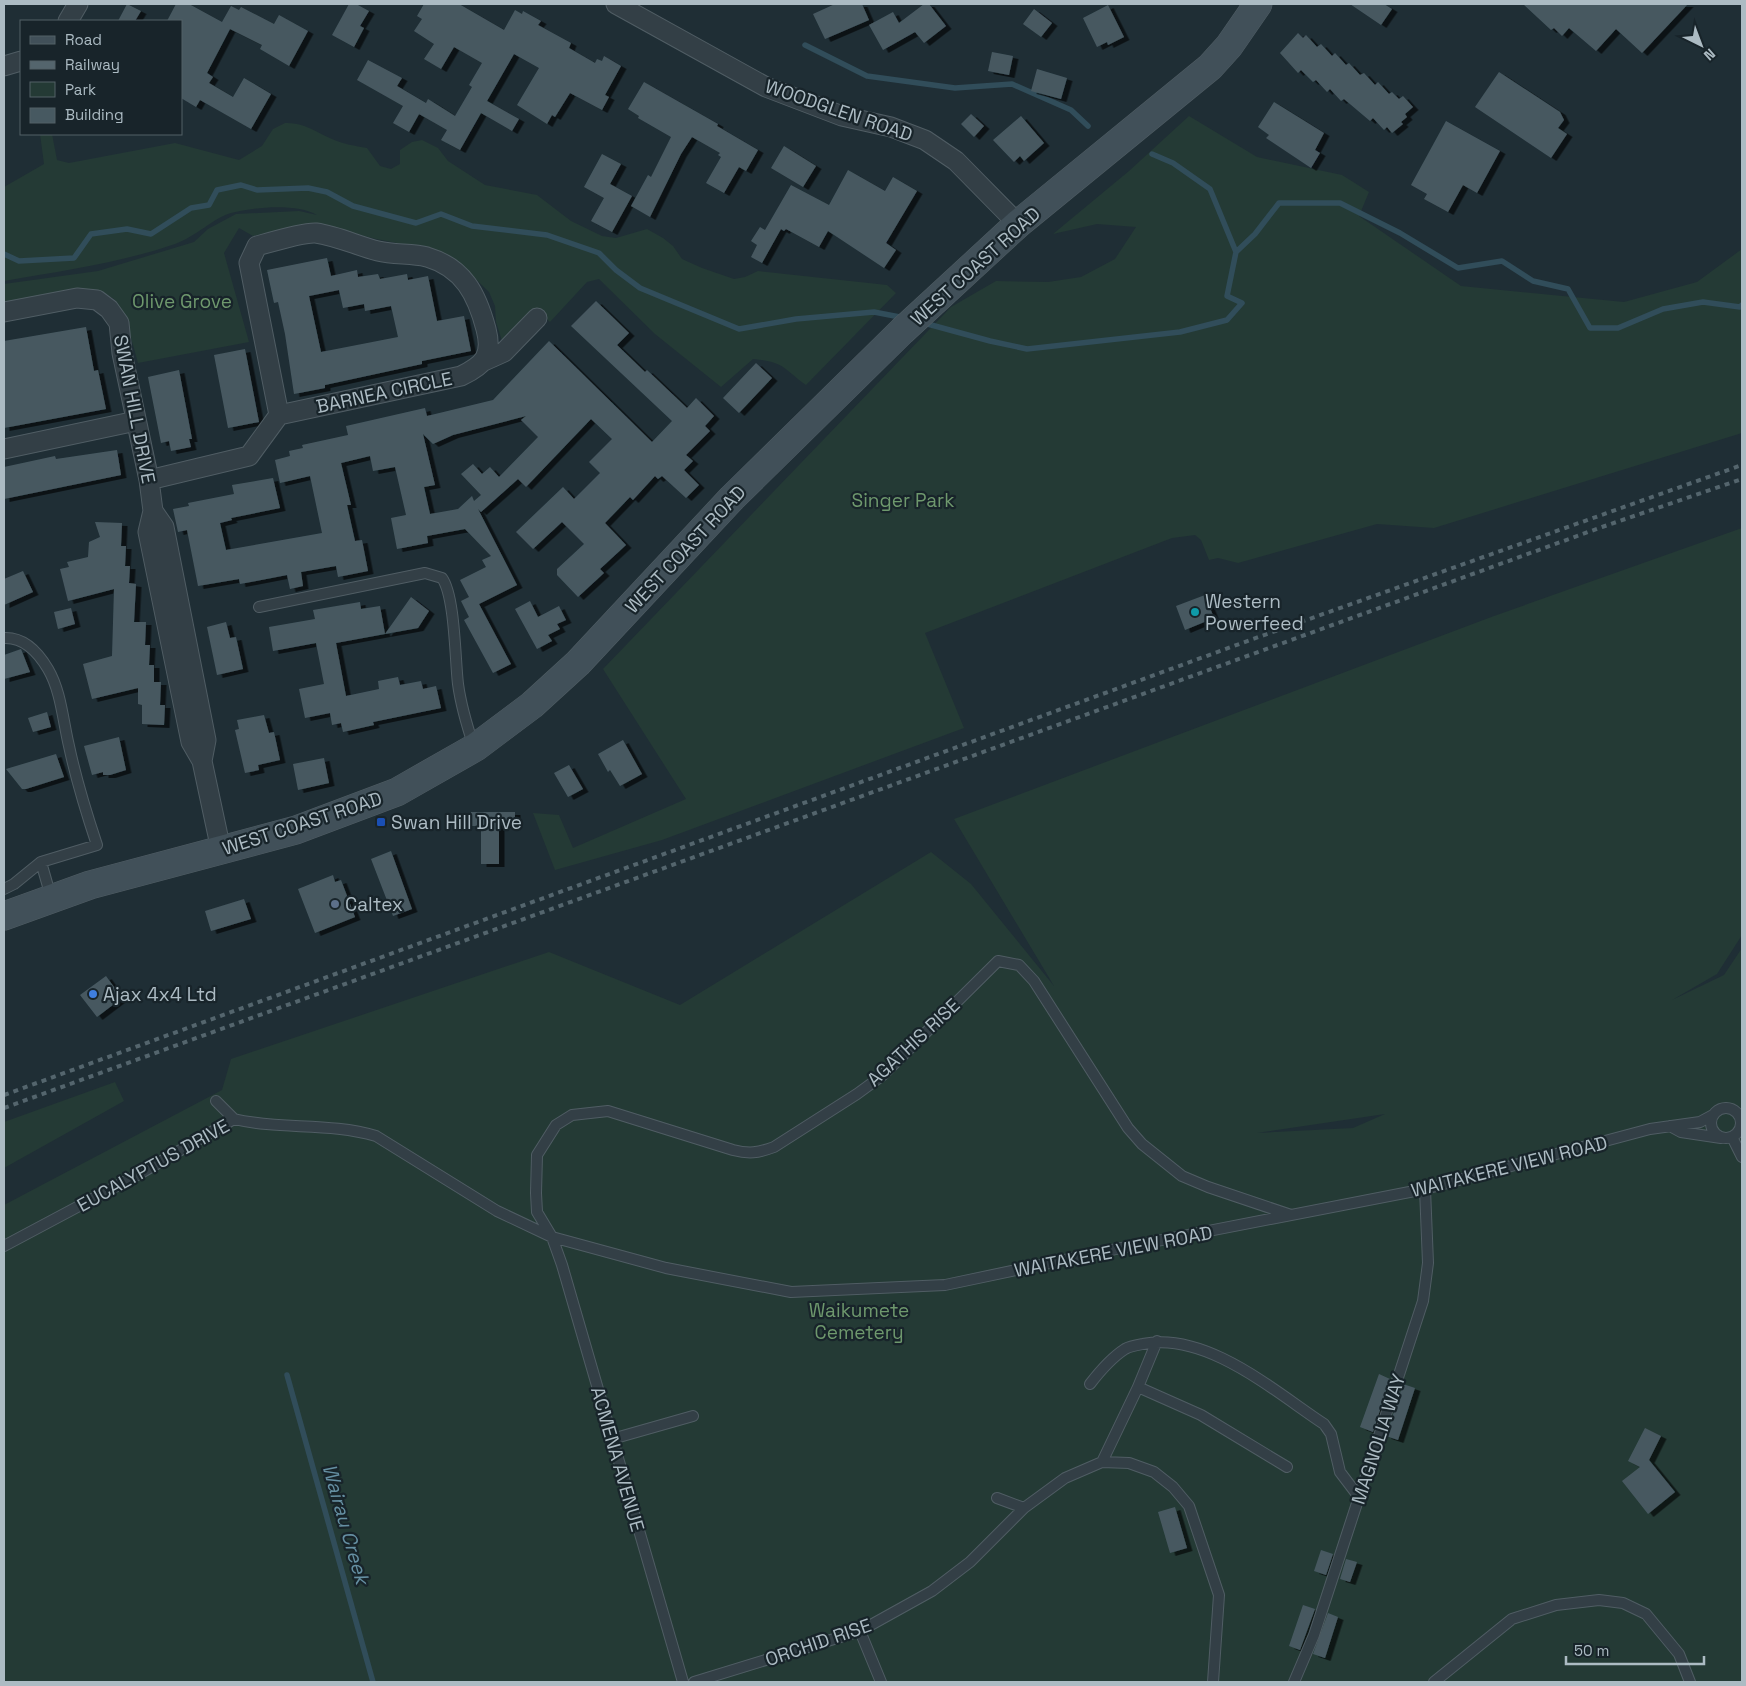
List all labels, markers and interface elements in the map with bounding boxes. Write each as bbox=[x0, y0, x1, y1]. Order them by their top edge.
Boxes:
legend bbox=[20, 20, 182, 135]
north arrow bbox=[1676, 20, 1726, 70]
text: Road bbox=[65, 30, 102, 49]
text: N bbox=[1700, 45, 1719, 64]
text: Railway bbox=[65, 55, 120, 74]
street label: WOODGLEN ROAD bbox=[762, 74, 916, 147]
text: Park bbox=[65, 80, 96, 99]
text: Building bbox=[65, 105, 124, 124]
street label: WEST COAST ROAD bbox=[905, 201, 1046, 331]
park label: Olive Grove bbox=[132, 289, 232, 314]
street label: SWAN HILL DRIVE bbox=[108, 333, 161, 486]
street label: BARNEA CIRCLE bbox=[314, 366, 454, 419]
street label: WEST COAST ROAD bbox=[619, 480, 751, 619]
park label: Singer Park bbox=[852, 488, 954, 513]
place label: Western Powerfeed bbox=[1205, 589, 1304, 636]
marker: Western Powerfeed bbox=[1189, 606, 1201, 618]
street label: WEST COAST ROAD bbox=[219, 786, 385, 861]
place label: Swan Hill Drive bbox=[391, 810, 522, 835]
marker: Swan Hill Drive bbox=[375, 816, 387, 828]
place label: Caltex bbox=[345, 892, 403, 917]
marker: Caltex bbox=[329, 898, 341, 910]
place label: Ajax 4x4 Ltd bbox=[103, 982, 217, 1007]
marker: Ajax 4x4 Ltd bbox=[87, 988, 99, 1000]
street label: AGATHIS RISE bbox=[861, 993, 965, 1092]
street label: EUCALYPTUS DRIVE bbox=[73, 1113, 234, 1218]
street label: WAITAKERE VIEW ROAD bbox=[1408, 1130, 1610, 1203]
street label: WAITAKERE VIEW ROAD bbox=[1012, 1220, 1214, 1283]
park label: Waikumete Cemetery bbox=[809, 1298, 909, 1345]
street label: MAGNOLIA WAY bbox=[1346, 1370, 1411, 1508]
street label: ACMENA AVENUE bbox=[585, 1384, 650, 1534]
water label: Wairau Creek bbox=[316, 1461, 376, 1589]
street label: ORCHID RISE bbox=[762, 1613, 874, 1672]
scale bar bbox=[1566, 1634, 1704, 1666]
text: 50 m bbox=[1574, 1641, 1609, 1660]

